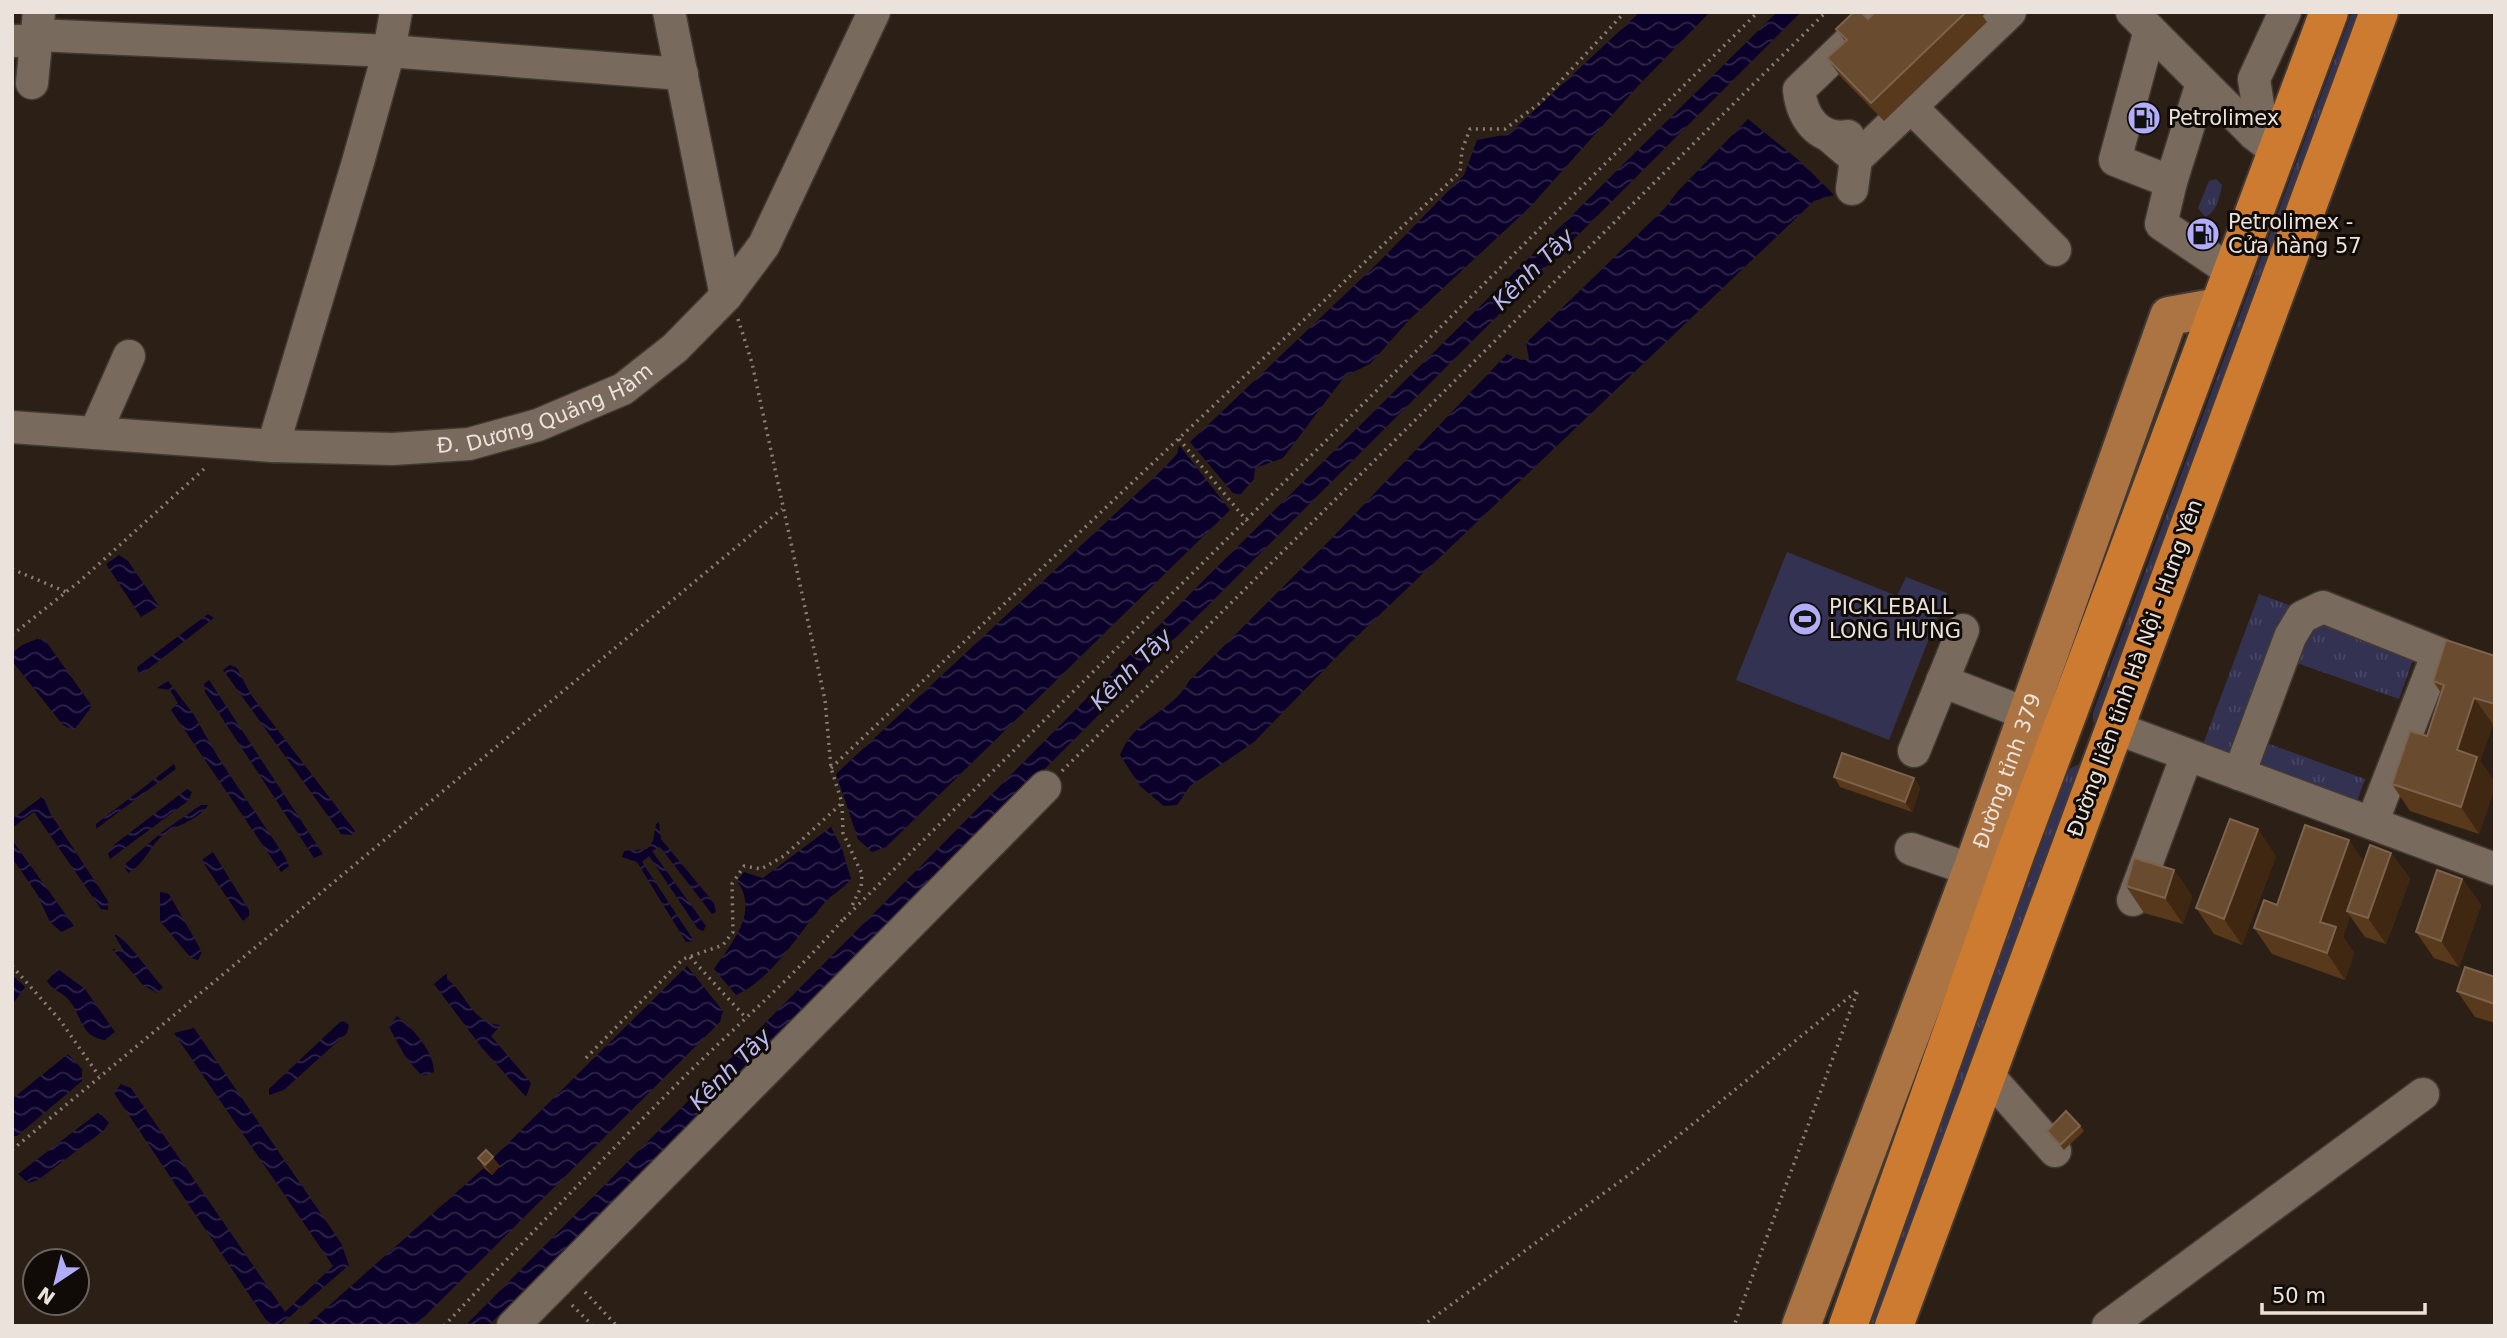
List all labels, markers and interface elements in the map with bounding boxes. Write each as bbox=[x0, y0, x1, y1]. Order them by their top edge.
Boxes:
fuel station icon: Petrolimex bbox=[2125, 99, 2163, 137]
place label: Petrolimex bbox=[2168, 106, 2279, 130]
place label: Petrolimex - Cửa hàng 57 bbox=[2228, 210, 2362, 258]
fuel station icon: Petrolimex - Cửa hàng 57 bbox=[2184, 215, 2222, 253]
water label: Kênh Tây bbox=[1487, 223, 1579, 315]
street label: Đ. Dương Quảng Hàm bbox=[436, 358, 658, 458]
street label: Đường liên tỉnh Hà Nội - Hưng Yên bbox=[2063, 496, 2207, 840]
place label: PICKLEBALL LONG HƯNG bbox=[1829, 595, 1961, 643]
sports icon: PICKLEBALL LONG HƯNG bbox=[1786, 600, 1824, 638]
water label: Kênh Tây bbox=[1085, 623, 1177, 715]
street label: Đường tỉnh 379 bbox=[1969, 690, 2046, 852]
water label: Kênh Tây bbox=[684, 1023, 776, 1115]
north arrow bbox=[21, 1247, 91, 1317]
scale bar bbox=[2262, 1272, 2425, 1316]
text: N bbox=[33, 1282, 59, 1309]
text: 50 m bbox=[2272, 1284, 2326, 1308]

